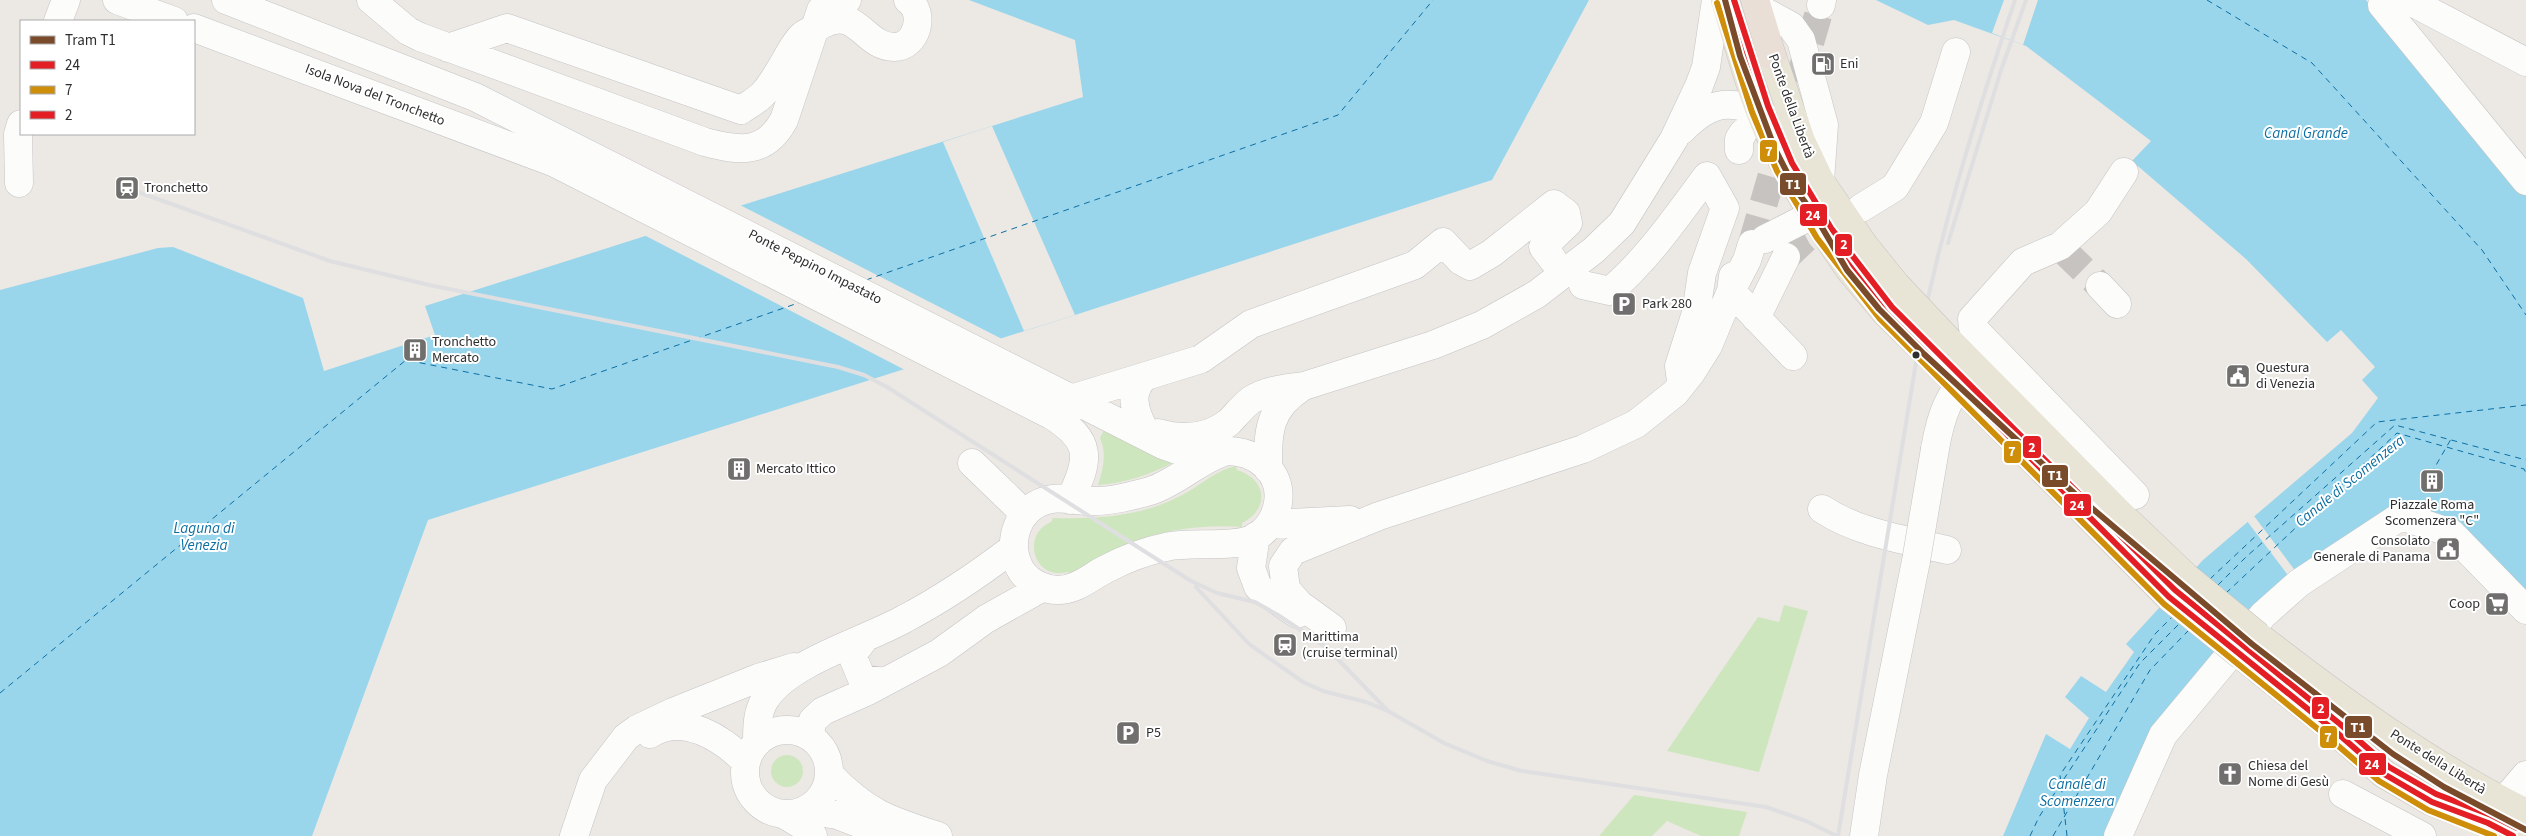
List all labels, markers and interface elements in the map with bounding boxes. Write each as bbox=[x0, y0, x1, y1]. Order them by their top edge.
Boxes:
legend bbox=[20, 20, 195, 135]
text: Tram T1 bbox=[65, 30, 116, 51]
street label: Ponte della Libertà bbox=[1763, 51, 1819, 161]
fuel station icon: Eni bbox=[1810, 51, 1836, 77]
place label: Eni bbox=[1840, 54, 1858, 74]
text: 24 bbox=[65, 55, 80, 76]
street label: Isola Nova del Tronchetto bbox=[302, 59, 448, 131]
text: 7 bbox=[65, 80, 72, 101]
text: 2 bbox=[65, 105, 72, 126]
water label: Canal Grande bbox=[2264, 123, 2348, 144]
line badge: 7 bbox=[1759, 139, 1778, 163]
text: 7 bbox=[1765, 142, 1773, 162]
line badge: T1 bbox=[1779, 172, 1807, 196]
station icon: Tronchetto bbox=[114, 175, 140, 201]
text: T1 bbox=[1785, 175, 1801, 195]
place label: Tronchetto bbox=[144, 178, 208, 198]
line badge: 24 bbox=[1799, 203, 1828, 227]
text: 24 bbox=[1806, 206, 1821, 226]
street label: Ponte Peppino Impastato bbox=[745, 225, 885, 309]
line badge: 2 bbox=[1834, 233, 1853, 257]
text: 2 bbox=[1840, 235, 1848, 255]
parking icon: Park 280 bbox=[1611, 291, 1637, 317]
place label: Park 280 bbox=[1642, 294, 1692, 314]
place label: Tronchetto Mercato bbox=[432, 332, 496, 368]
building icon: Tronchetto Mercato bbox=[402, 337, 428, 363]
unlabelled marker bbox=[1911, 350, 1921, 360]
place label: Questura di Venezia bbox=[2256, 358, 2315, 394]
public building icon: Questura di Venezia bbox=[2225, 363, 2251, 389]
water label: Canale di Scomenzera bbox=[2291, 430, 2409, 532]
line badge: 2 bbox=[2022, 435, 2042, 459]
text: 2 bbox=[2028, 438, 2036, 458]
line badge: 7 bbox=[2003, 440, 2022, 464]
text: 7 bbox=[2008, 442, 2016, 462]
building icon: Mercato Ittico bbox=[726, 456, 752, 482]
place label: Mercato Ittico bbox=[756, 459, 836, 479]
line badge: T1 bbox=[2041, 464, 2069, 488]
text: T1 bbox=[2047, 466, 2063, 486]
building icon: Piazzale Roma Scomenzera "C" bbox=[2419, 468, 2445, 494]
line badge: 24 bbox=[2063, 493, 2092, 517]
place label: Piazzale Roma Scomenzera "C" bbox=[2385, 495, 2479, 531]
text: 24 bbox=[2070, 496, 2085, 516]
water label: Laguna di Venezia bbox=[173, 518, 235, 556]
place label: Consolato Generale di Panama bbox=[2313, 531, 2430, 567]
public building icon: Consolato Generale di Panama bbox=[2435, 536, 2461, 562]
supermarket icon: Coop bbox=[2484, 591, 2510, 617]
place label: Coop bbox=[2449, 594, 2480, 614]
place label: Marittima (cruise terminal) bbox=[1302, 627, 1398, 663]
station icon: Marittima (cruise terminal) bbox=[1272, 632, 1298, 658]
line badge: 2 bbox=[2311, 696, 2330, 720]
text: 2 bbox=[2317, 699, 2325, 719]
line badge: T1 bbox=[2344, 715, 2373, 739]
text: T1 bbox=[2350, 718, 2366, 738]
parking icon: P5 bbox=[1115, 720, 1141, 746]
place label: P5 bbox=[1146, 723, 1161, 743]
street label: Ponte della Libertà bbox=[2386, 724, 2490, 800]
line badge: 7 bbox=[2319, 725, 2338, 749]
text: 7 bbox=[2324, 728, 2332, 748]
line badge: 24 bbox=[2358, 752, 2387, 776]
text: 24 bbox=[2365, 755, 2380, 775]
place label: Chiesa del Nome di Gesù bbox=[2248, 756, 2329, 792]
church icon: Chiesa del Nome di Gesù bbox=[2217, 761, 2243, 787]
water label: Canale di Scomenzera bbox=[2040, 774, 2114, 812]

